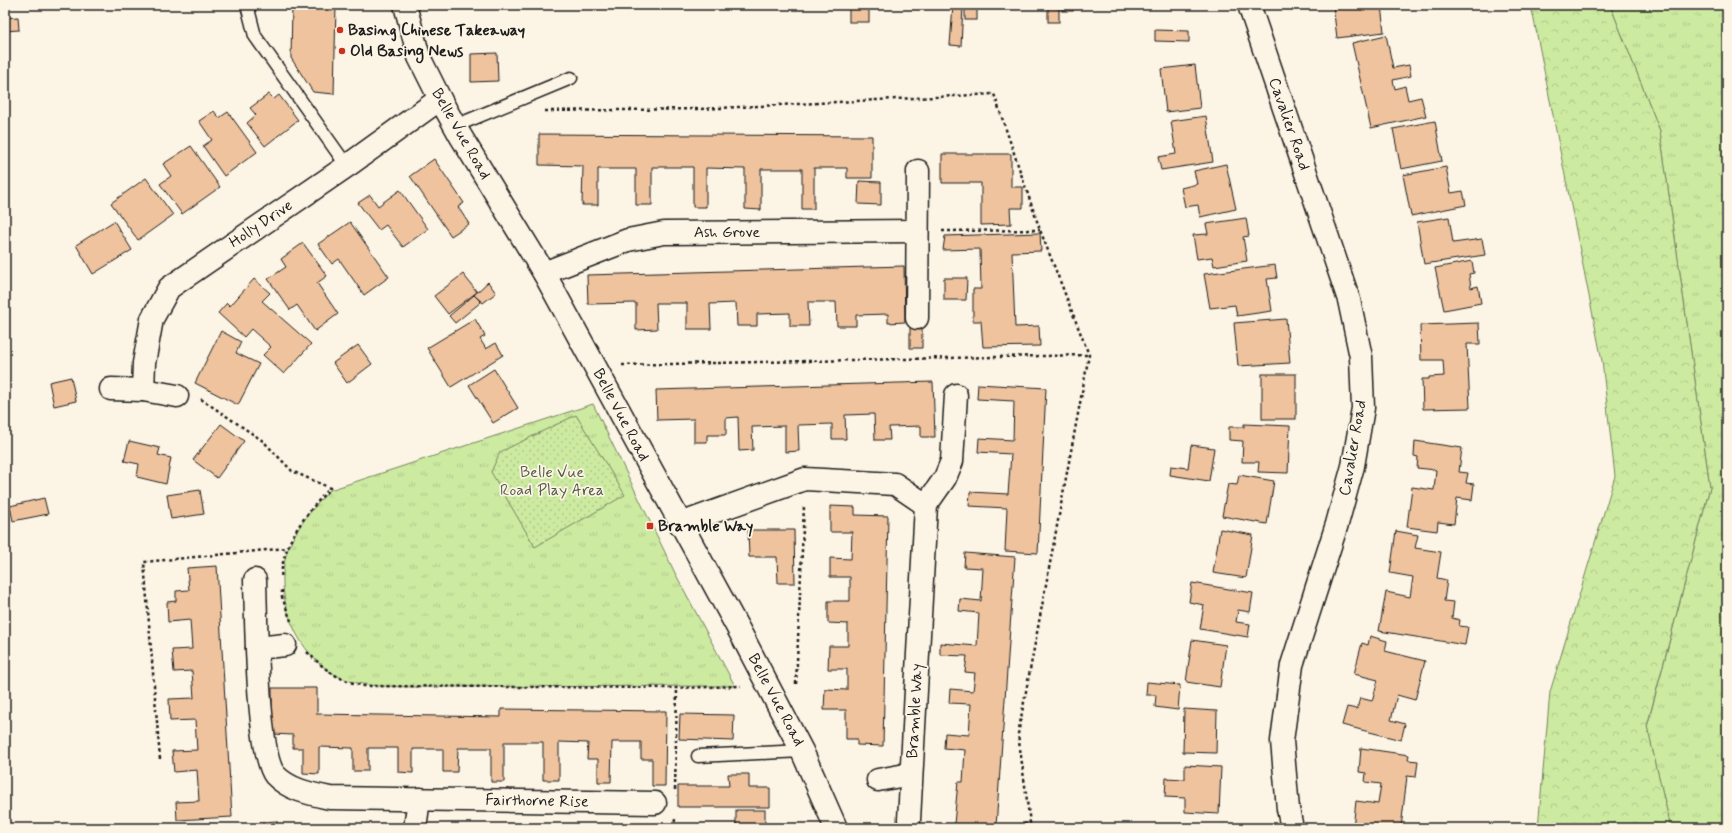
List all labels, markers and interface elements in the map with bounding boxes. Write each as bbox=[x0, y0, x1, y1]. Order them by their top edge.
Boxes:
place label: Basing Chinese Takeaway bbox=[348, 20, 525, 42]
marker: Basing Chinese Takeaway bbox=[335, 25, 345, 35]
place label: Old Basing News bbox=[350, 41, 464, 64]
marker: Old Basing News bbox=[337, 46, 347, 56]
street label: Cavalier Road bbox=[1263, 75, 1315, 173]
street label: Belle Vue Road bbox=[426, 85, 496, 183]
street label: Holly Drive bbox=[225, 195, 297, 253]
street label: Ash Grove bbox=[694, 222, 760, 243]
street label: Belle Vue Road bbox=[588, 365, 654, 465]
street label: Cavalier Road bbox=[1334, 398, 1372, 498]
park label: Belle Vue Road Play Area bbox=[500, 462, 604, 501]
place label: Bramble Way bbox=[658, 516, 754, 537]
marker: Bramble Way bbox=[645, 521, 655, 531]
street label: Belle Vue Road bbox=[743, 650, 809, 750]
street label: Bramble Way bbox=[902, 663, 928, 759]
street label: Fairthorne Rise bbox=[485, 790, 589, 812]

